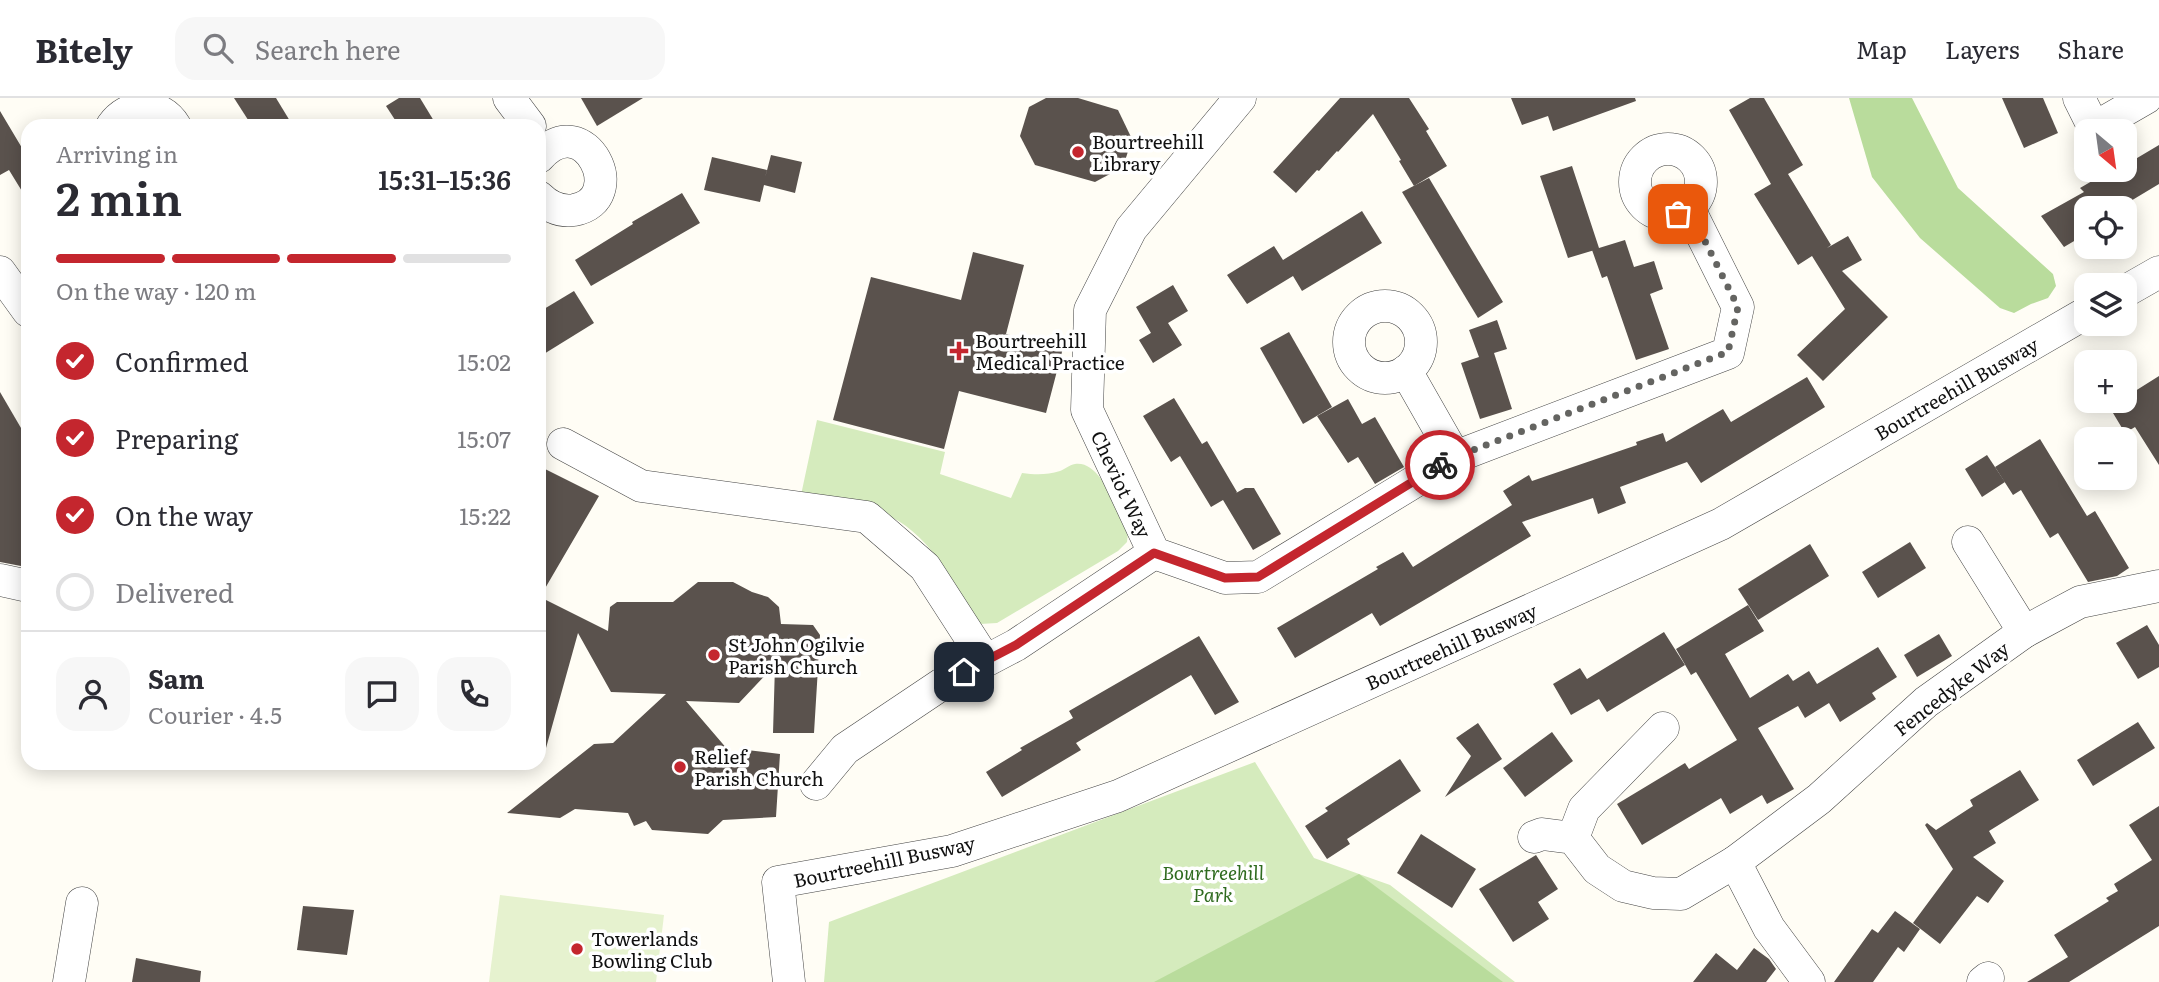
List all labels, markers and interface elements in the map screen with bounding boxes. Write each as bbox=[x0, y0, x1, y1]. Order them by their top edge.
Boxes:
search box bbox=[175, 17, 665, 80]
text: Bitely bbox=[35, 24, 133, 73]
icon: search bbox=[199, 29, 237, 67]
text: Search here bbox=[255, 29, 401, 68]
text: Map bbox=[1856, 31, 1907, 66]
text: Layers bbox=[1945, 31, 2019, 66]
text: Share bbox=[2057, 31, 2124, 66]
north arrow bbox=[2074, 119, 2137, 182]
map controls bbox=[2074, 119, 2137, 490]
place label: Bourtreehill Library bbox=[1092, 127, 1204, 177]
text: Arriving in bbox=[56, 136, 178, 170]
marker: Bourtreehill Library bbox=[1070, 144, 1086, 160]
text: 15:31–15:36 bbox=[378, 159, 511, 198]
text: 2 min bbox=[56, 162, 182, 230]
pin bbox=[1648, 184, 1708, 244]
icon: bag bbox=[1659, 195, 1697, 233]
button: locate bbox=[2074, 196, 2137, 259]
text: On the way · 120 m bbox=[56, 273, 256, 307]
button: layers bbox=[2074, 273, 2137, 336]
place label: Bourtreehill Medical Practice bbox=[975, 326, 1125, 376]
street label: Bourtreehill Busway bbox=[1869, 330, 2043, 446]
text: Confirmed bbox=[115, 341, 249, 380]
marker: Bourtreehill Medical Practice bbox=[949, 341, 969, 361]
icon: check bbox=[56, 342, 94, 380]
text: 15:02 bbox=[458, 344, 511, 378]
button: + bbox=[2074, 350, 2137, 413]
text: Preparing bbox=[115, 418, 238, 457]
icon: check bbox=[56, 419, 94, 457]
text: 15:07 bbox=[457, 421, 511, 455]
street label: Cheviot Way bbox=[1085, 426, 1159, 542]
button: − bbox=[2074, 427, 2137, 490]
courier bbox=[1405, 430, 1475, 500]
icon: bike bbox=[1421, 446, 1459, 484]
text: On the way bbox=[115, 495, 253, 534]
icon: check bbox=[56, 496, 94, 534]
text: 15:22 bbox=[459, 498, 511, 532]
text: Delivered bbox=[115, 572, 234, 611]
street label: Bourtreehill Busway bbox=[1361, 596, 1541, 696]
place label: St John Ogilvie Parish Church bbox=[728, 630, 865, 680]
street label: Fencedyke Way bbox=[1887, 634, 2015, 742]
pin bbox=[934, 642, 994, 702]
marker: St John Ogilvie Parish Church bbox=[706, 647, 722, 663]
icon: home bbox=[945, 653, 983, 691]
button: person bbox=[56, 657, 130, 731]
button: chat bbox=[345, 657, 419, 731]
button: phone bbox=[437, 657, 511, 731]
text: Sam bbox=[148, 658, 204, 697]
text: Courier · 4.5 bbox=[148, 697, 282, 731]
place label: Relief Parish Church bbox=[694, 742, 824, 792]
marker: Relief Parish Church bbox=[672, 759, 688, 775]
street label: Bourtreehill Busway bbox=[791, 828, 977, 894]
park label: Bourtreehill Park bbox=[1162, 858, 1265, 908]
place label: Towerlands Bowling Club bbox=[591, 924, 713, 974]
marker: Towerlands Bowling Club bbox=[569, 941, 585, 957]

